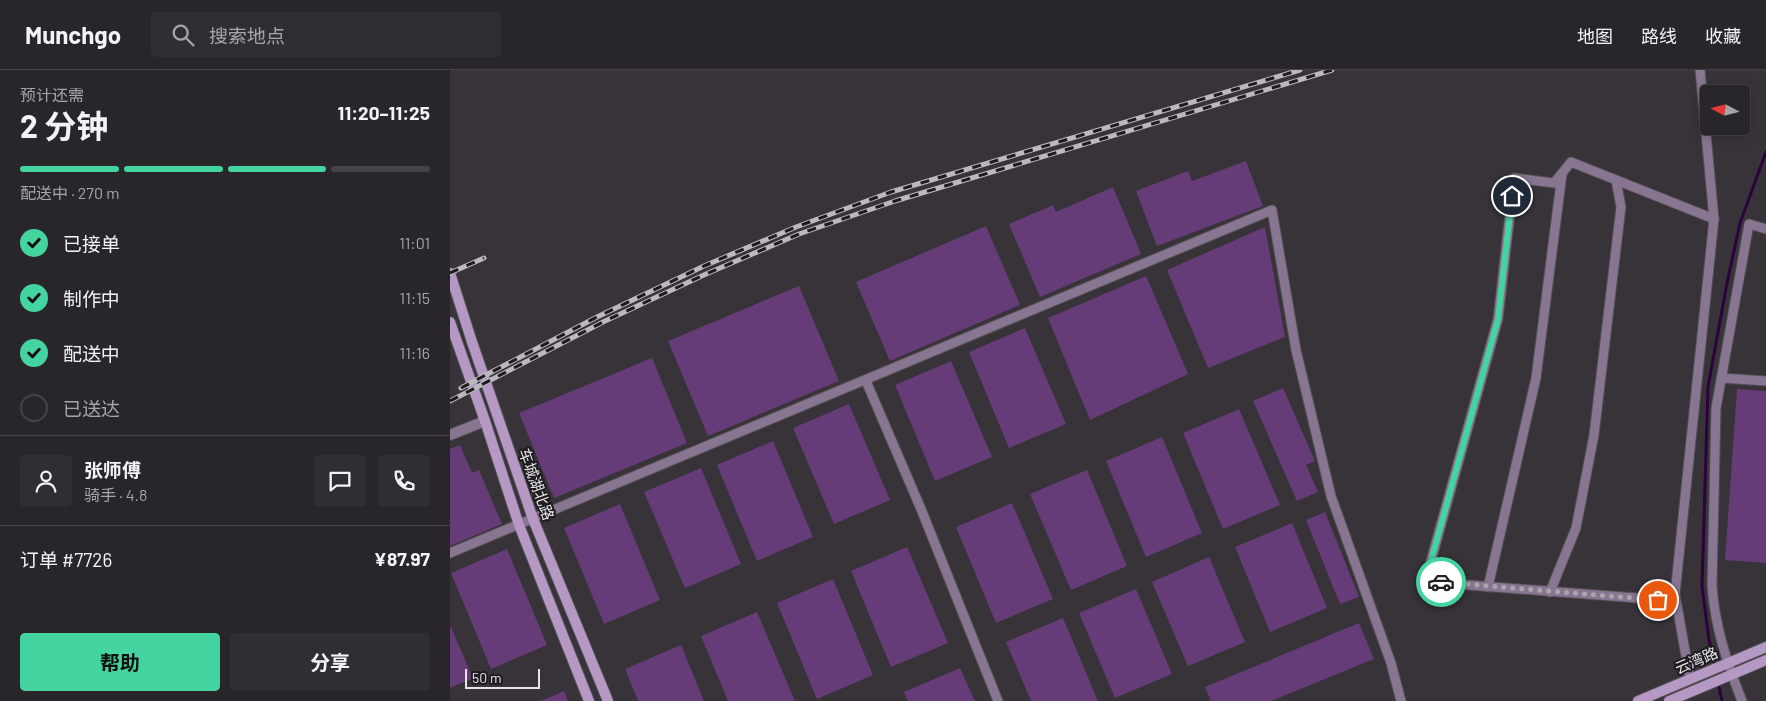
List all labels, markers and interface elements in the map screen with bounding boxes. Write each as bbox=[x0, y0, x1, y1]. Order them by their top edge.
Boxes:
search box bbox=[151, 12, 501, 57]
text: Munchgo bbox=[25, 20, 121, 49]
icon: search bbox=[169, 21, 197, 49]
text: 搜索地点 bbox=[209, 24, 285, 47]
text: 地图 bbox=[1577, 25, 1613, 47]
text: 路线 bbox=[1641, 25, 1677, 47]
text: 收藏 bbox=[1705, 25, 1741, 47]
text: 预计还需 bbox=[20, 85, 84, 104]
north arrow bbox=[1700, 85, 1750, 135]
map controls bbox=[1700, 85, 1750, 135]
text: 11:20–11:25 bbox=[338, 101, 430, 124]
text: 2 分钟 bbox=[20, 106, 108, 144]
pin bbox=[1491, 175, 1533, 217]
icon: home bbox=[1498, 182, 1526, 210]
text: 配送中 · 270 m bbox=[20, 183, 119, 202]
icon: check bbox=[20, 229, 48, 257]
text: 已接单 bbox=[63, 232, 120, 255]
text: 11:01 bbox=[399, 233, 430, 252]
icon: check bbox=[20, 284, 48, 312]
text: 制作中 bbox=[63, 287, 120, 310]
text: 11:15 bbox=[400, 288, 430, 307]
icon: check bbox=[20, 339, 48, 367]
text: 配送中 bbox=[63, 342, 120, 365]
text: 11:16 bbox=[399, 343, 430, 362]
text: 已送达 bbox=[63, 397, 120, 420]
street label: 车城湖北路 bbox=[516, 446, 558, 522]
button: person bbox=[20, 455, 72, 507]
button: chat bbox=[314, 455, 366, 507]
button: phone bbox=[378, 455, 430, 507]
text: 张师傅 bbox=[84, 458, 141, 481]
text: 骑手 · 4.8 bbox=[84, 485, 147, 504]
text: ¥87.97 bbox=[374, 547, 430, 570]
text: 订单 #7726 bbox=[20, 548, 112, 571]
courier bbox=[1416, 557, 1466, 607]
icon: car bbox=[1427, 568, 1455, 596]
pin bbox=[1637, 579, 1679, 621]
icon: bag bbox=[1644, 586, 1672, 614]
button: 帮助 bbox=[20, 633, 220, 691]
button: 分享 bbox=[230, 633, 430, 691]
street label: 云湾路 bbox=[1672, 643, 1720, 677]
scale bar bbox=[465, 666, 540, 689]
text: 50 m bbox=[472, 669, 501, 686]

